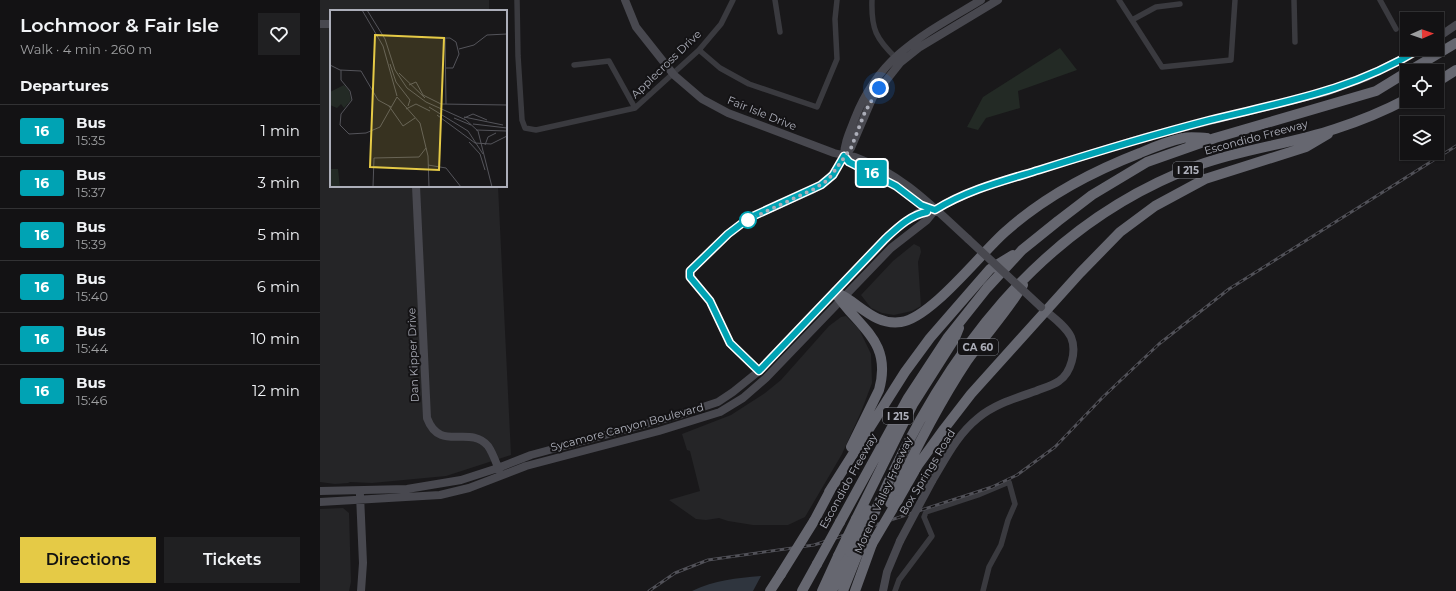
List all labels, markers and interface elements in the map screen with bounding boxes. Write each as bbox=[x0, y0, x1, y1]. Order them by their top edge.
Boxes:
inset map bbox=[330, 10, 507, 187]
north arrow bbox=[1400, 12, 1444, 56]
map controls bbox=[1400, 12, 1444, 160]
button: heart bbox=[258, 13, 300, 55]
text: Lochmoor & Fair Isle bbox=[20, 14, 219, 37]
street label: Applecross Drive bbox=[628, 27, 704, 101]
text: Walk · 4 min · 260 m bbox=[20, 41, 152, 57]
button: locate bbox=[1400, 64, 1444, 108]
text: Departures bbox=[20, 76, 109, 95]
your location bbox=[869, 78, 889, 98]
street label: Fair Isle Drive bbox=[725, 93, 799, 133]
text: Bus bbox=[76, 113, 106, 132]
street label: Escondido Freeway bbox=[1203, 116, 1309, 158]
button: layers bbox=[1400, 116, 1444, 160]
text: 1 min bbox=[261, 121, 300, 140]
text: 16 bbox=[35, 122, 49, 140]
text: 15:35 bbox=[76, 132, 105, 148]
line badge: 16 bbox=[854, 160, 890, 186]
road number: I 215 bbox=[1173, 162, 1203, 178]
text: 16 bbox=[865, 164, 879, 182]
text: Bus bbox=[76, 165, 106, 184]
text: 3 min bbox=[258, 173, 300, 192]
text: 16 bbox=[35, 174, 49, 192]
text: 15:37 bbox=[76, 184, 106, 200]
unlabelled marker bbox=[739, 211, 757, 229]
text: Bus bbox=[76, 217, 106, 236]
text: 5 min bbox=[257, 225, 300, 244]
text: 16 bbox=[35, 226, 49, 244]
text: 15:39 bbox=[76, 236, 106, 252]
text: Bus bbox=[76, 269, 106, 288]
text: 6 min bbox=[257, 277, 300, 296]
text: 16 bbox=[35, 278, 49, 296]
text: 15:40 bbox=[76, 288, 108, 304]
street label: Dan Kipper Drive bbox=[404, 307, 422, 402]
text: Bus bbox=[76, 321, 106, 340]
text: 10 min bbox=[251, 329, 300, 348]
text: 16 bbox=[35, 330, 49, 348]
road number: CA 60 bbox=[958, 339, 998, 355]
text: 15:44 bbox=[76, 340, 108, 356]
text: Bus bbox=[76, 373, 106, 392]
text: 12 min bbox=[252, 381, 300, 400]
text: 16 bbox=[35, 382, 49, 400]
text: 15:46 bbox=[76, 392, 107, 408]
street label: Sycamore Canyon Boulevard bbox=[549, 400, 705, 454]
road number: I 215 bbox=[883, 408, 913, 424]
street label: Box Springs Road bbox=[896, 427, 958, 517]
street label: Escondido Freeway bbox=[816, 431, 880, 531]
street label: Moreno Valley Freeway bbox=[851, 434, 915, 556]
button: Directions bbox=[20, 537, 156, 583]
button: Tickets bbox=[164, 537, 300, 583]

